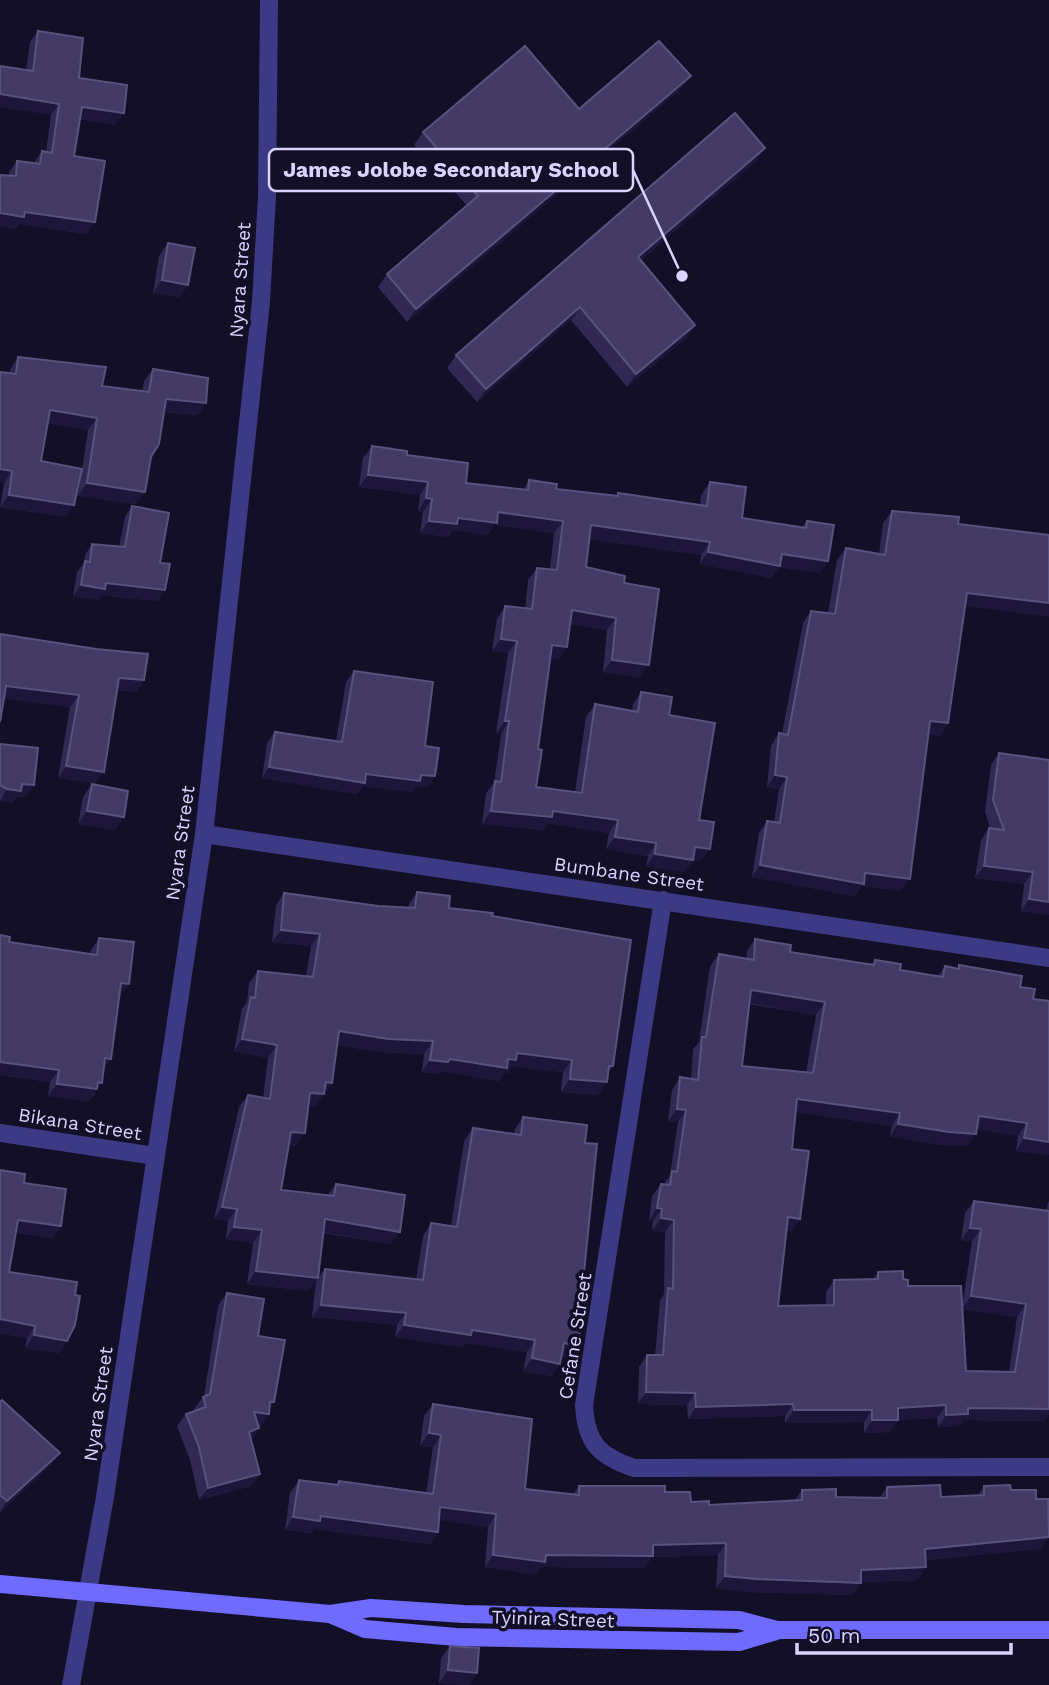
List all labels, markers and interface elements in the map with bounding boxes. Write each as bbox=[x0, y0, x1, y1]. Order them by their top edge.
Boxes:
callout: James Jolobe Secondary School bbox=[269, 149, 633, 191]
text: James Jolobe Secondary School bbox=[283, 157, 619, 182]
street label: Nyara Street bbox=[224, 221, 256, 339]
street label: Nyara Street bbox=[161, 784, 199, 902]
street label: Bumbane Street bbox=[552, 852, 706, 896]
street label: Bikana Street bbox=[17, 1103, 143, 1145]
street label: Cefane Street bbox=[554, 1271, 596, 1401]
street label: Nyara Street bbox=[79, 1345, 117, 1463]
street label: Tyinira Street bbox=[491, 1605, 615, 1633]
scale bar bbox=[797, 1612, 1010, 1656]
text: 50 m bbox=[808, 1623, 860, 1648]

